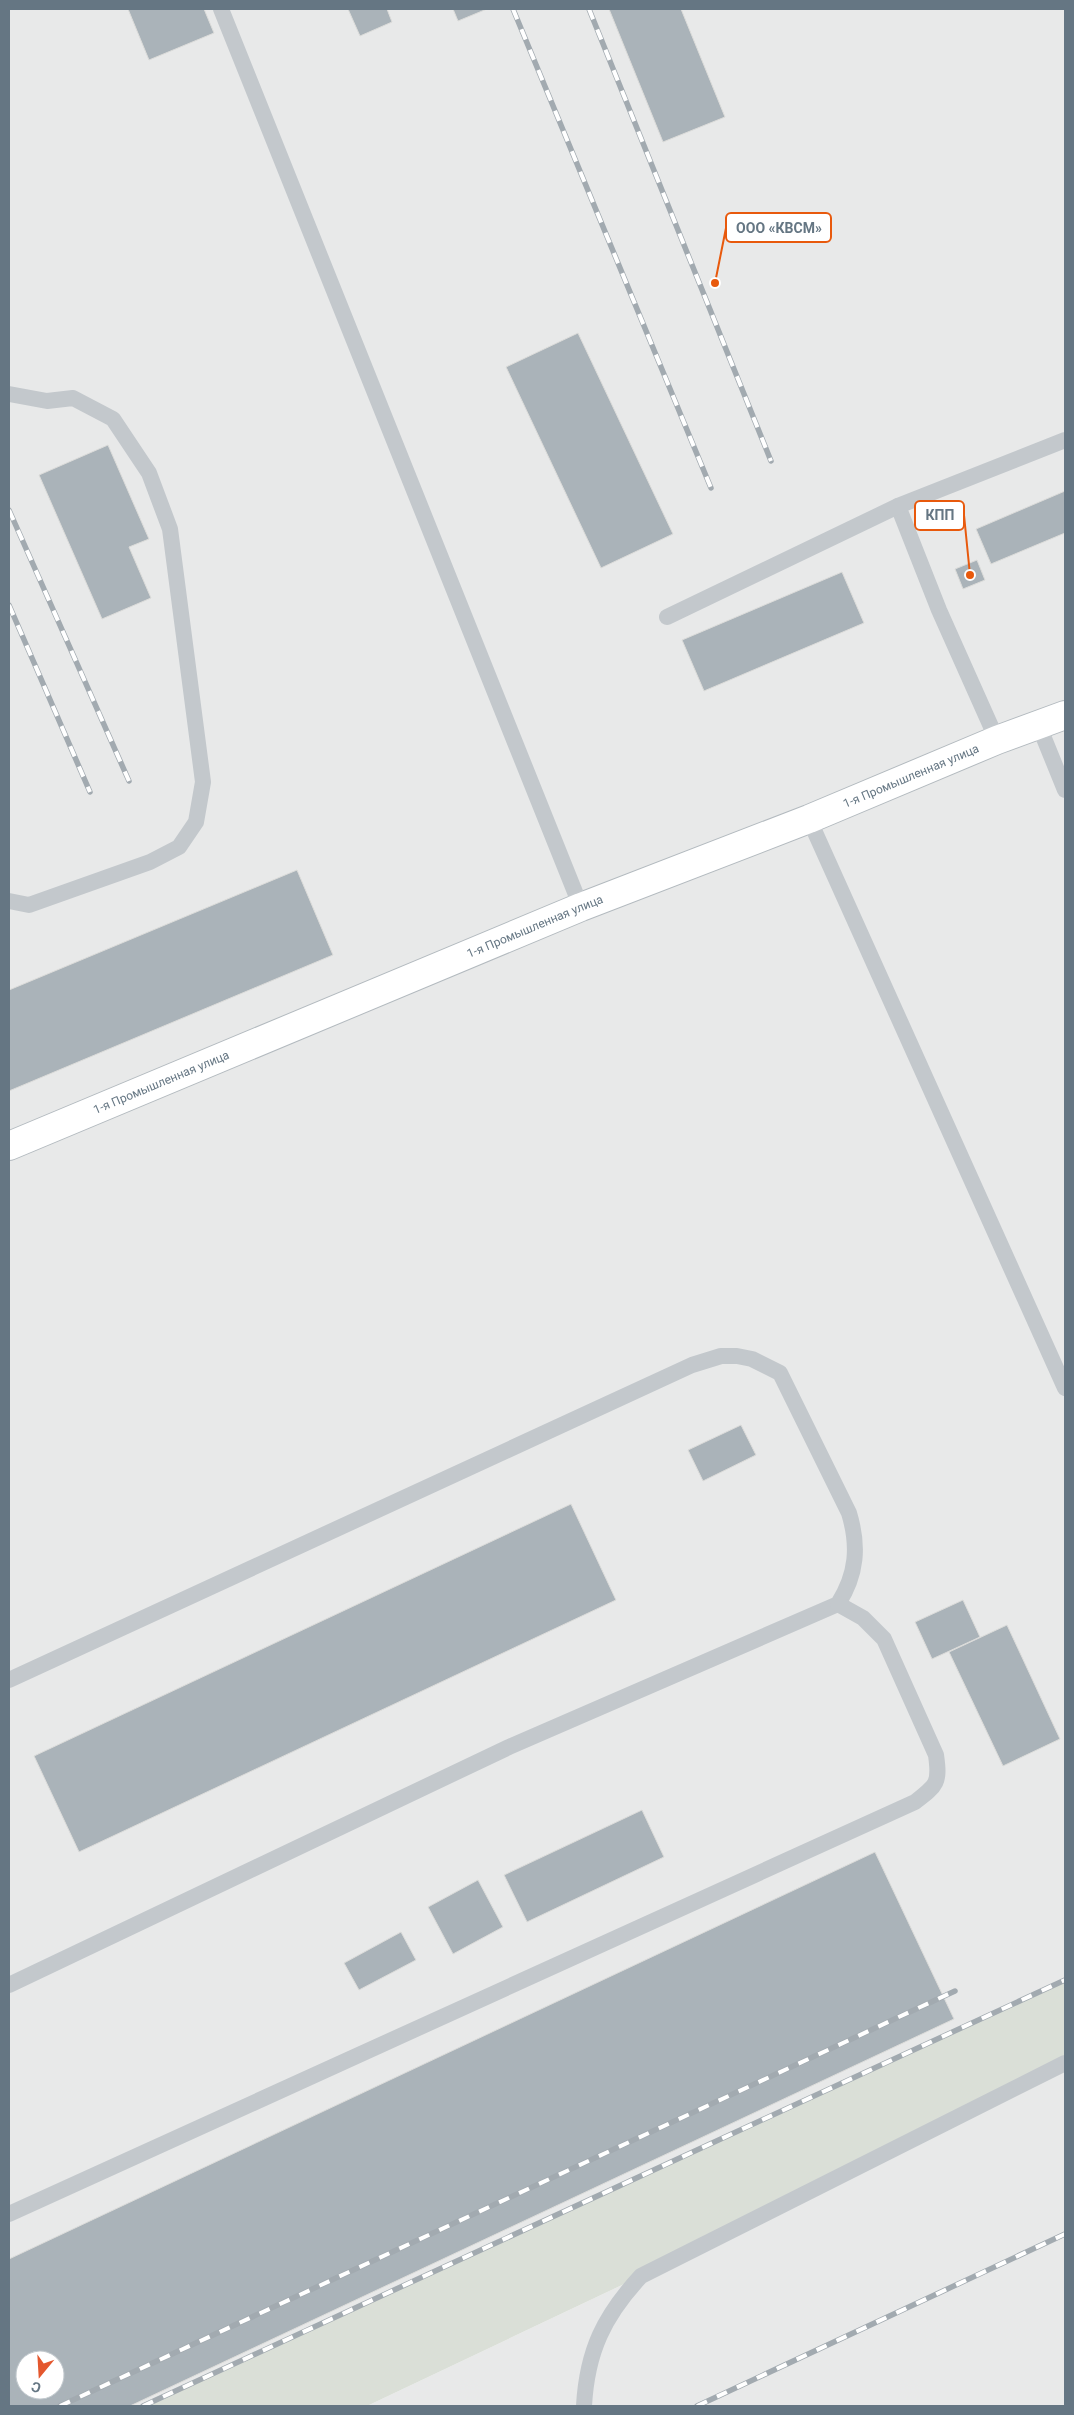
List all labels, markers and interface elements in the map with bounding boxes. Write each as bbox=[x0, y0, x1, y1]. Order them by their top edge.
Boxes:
callout: ООО «КВСМ» bbox=[726, 213, 831, 242]
text: ООО «КВСМ» bbox=[736, 220, 822, 236]
callout: КПП bbox=[915, 501, 964, 530]
text: КПП bbox=[926, 507, 954, 523]
street label: 1-я Промышленная улица bbox=[841, 741, 981, 811]
street label: 1-я Промышленная улица bbox=[465, 892, 605, 961]
street label: 1-я Промышленная улица bbox=[91, 1048, 231, 1117]
north arrow bbox=[15, 2350, 65, 2400]
text: С bbox=[29, 2378, 43, 2396]

